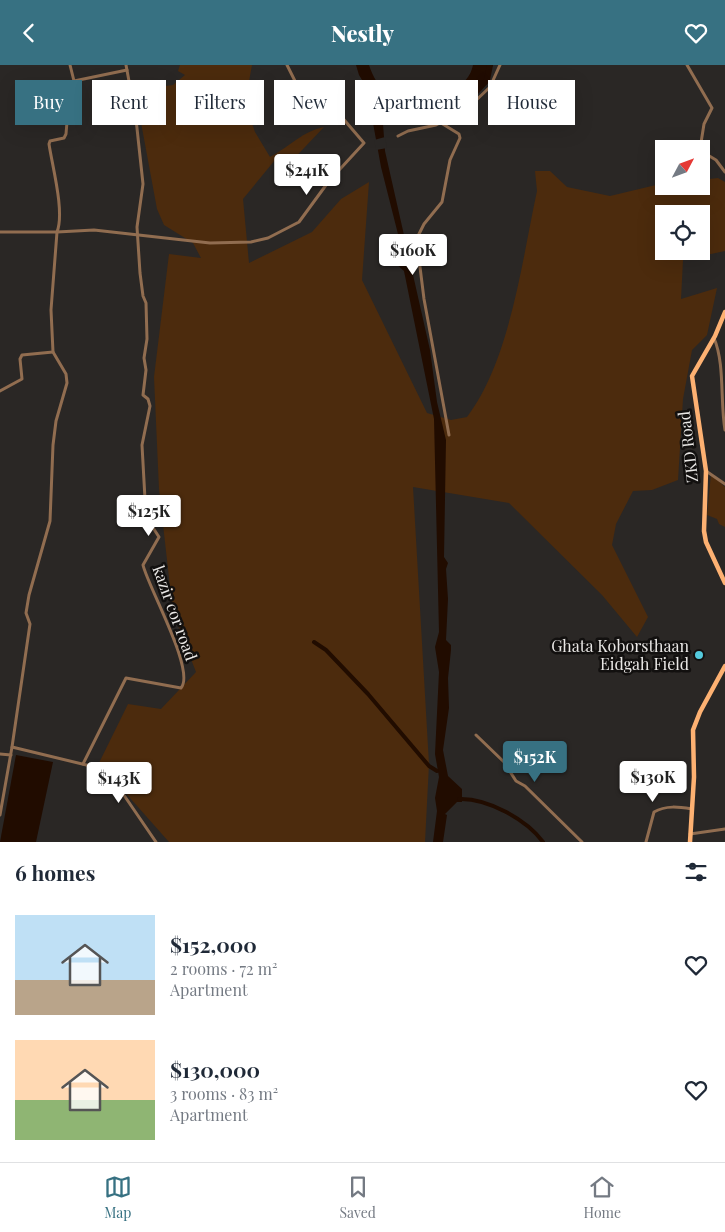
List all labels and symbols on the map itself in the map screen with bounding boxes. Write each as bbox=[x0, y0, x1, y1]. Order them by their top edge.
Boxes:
north arrow bbox=[655, 140, 710, 195]
pin: $241K bbox=[272, 153, 342, 196]
pin: $160K bbox=[378, 233, 448, 276]
street label: ZKD Road bbox=[673, 410, 702, 484]
pin: $125K bbox=[114, 495, 184, 537]
street label: kazir cor road bbox=[149, 562, 202, 663]
place label: Ghata Koborsthaan Eidgah Field bbox=[551, 635, 689, 674]
marker: Ghata Koborsthaan Eidgah Field bbox=[693, 649, 705, 661]
pin: $152K bbox=[500, 741, 570, 783]
pin: $143K bbox=[84, 761, 154, 804]
pin: $130K bbox=[618, 761, 688, 803]

